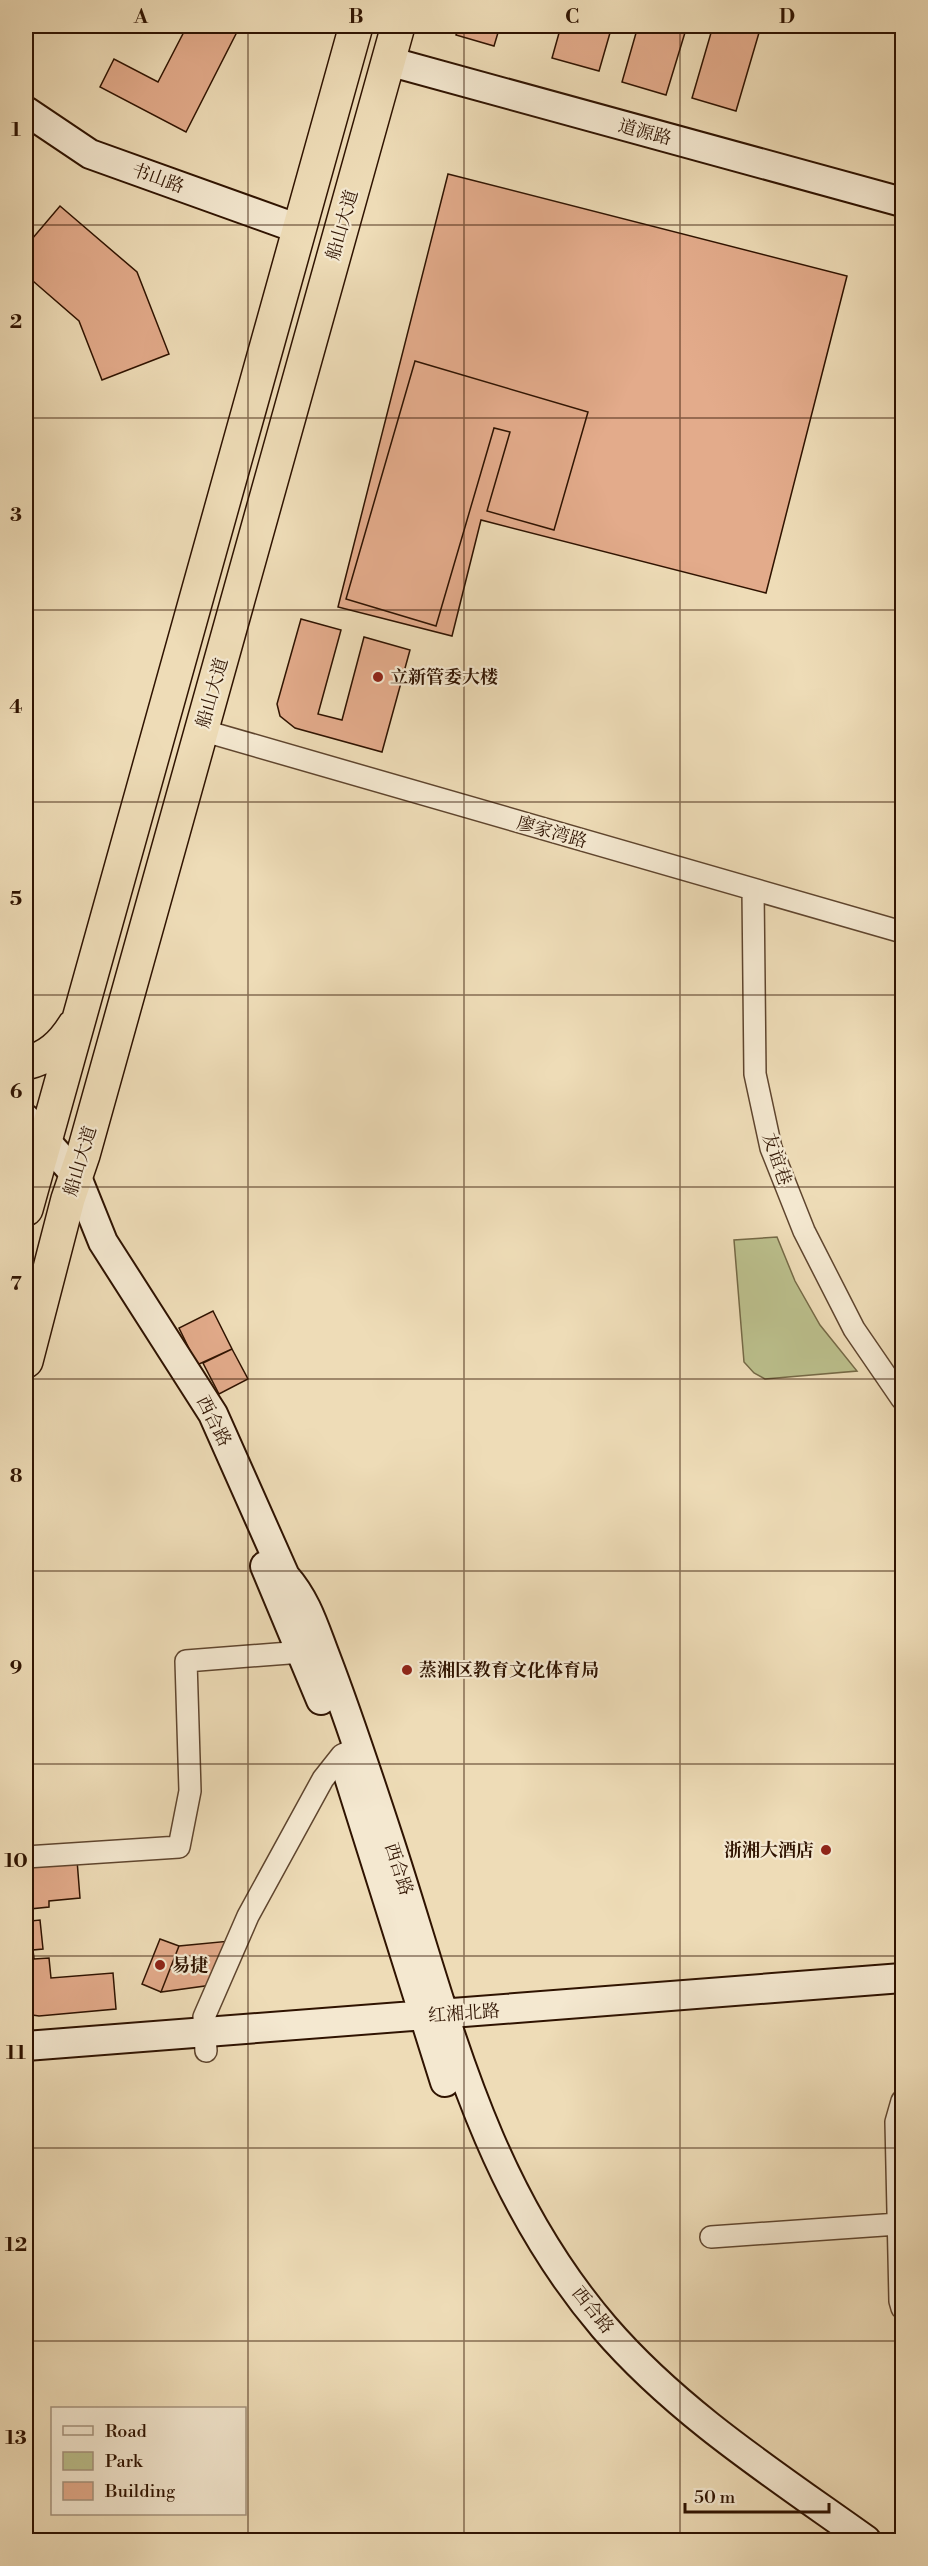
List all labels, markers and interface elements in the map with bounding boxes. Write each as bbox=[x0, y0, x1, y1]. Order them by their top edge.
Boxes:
text: A bbox=[133, 5, 149, 30]
text: B bbox=[348, 5, 364, 30]
text: C bbox=[565, 5, 579, 30]
text: D bbox=[779, 5, 795, 30]
street label: 道源路 bbox=[616, 114, 674, 151]
text: 1 bbox=[11, 118, 21, 143]
street label: 书山路 bbox=[129, 158, 187, 199]
street label: 船山大道 bbox=[322, 187, 363, 263]
text: 2 bbox=[10, 310, 22, 335]
text: 3 bbox=[10, 503, 22, 528]
street label: 船山大道 bbox=[192, 655, 233, 731]
place label: 立新管委大楼 bbox=[390, 666, 498, 689]
marker: 立新管委大楼 bbox=[371, 670, 385, 684]
text: 4 bbox=[9, 695, 23, 720]
street label: 廖家湾路 bbox=[514, 812, 590, 853]
text: 5 bbox=[10, 887, 22, 912]
text: 6 bbox=[10, 1080, 23, 1105]
street label: 船山大道 bbox=[59, 1123, 102, 1199]
street label: 友谊巷 bbox=[757, 1130, 796, 1188]
text: 7 bbox=[10, 1272, 22, 1297]
street label: 西合路 bbox=[191, 1392, 236, 1451]
text: 8 bbox=[10, 1464, 23, 1489]
text: 9 bbox=[10, 1656, 22, 1681]
place label: 蒸湘区教育文化体育局 bbox=[419, 1659, 599, 1682]
marker: 蒸湘区教育文化体育局 bbox=[400, 1663, 414, 1677]
place label: 浙湘大酒店 bbox=[724, 1839, 814, 1862]
street label: 西合路 bbox=[379, 1840, 418, 1898]
marker: 浙湘大酒店 bbox=[819, 1843, 833, 1857]
text: 10 bbox=[4, 1849, 28, 1874]
place label: 易捷 bbox=[172, 1954, 208, 1977]
marker: 易捷 bbox=[153, 1958, 167, 1972]
street label: 红湘北路 bbox=[427, 2000, 501, 2027]
text: 11 bbox=[6, 2041, 26, 2066]
text: 12 bbox=[5, 2233, 27, 2258]
street label: 西合路 bbox=[567, 2282, 619, 2339]
legend bbox=[51, 2407, 246, 2515]
text: Road bbox=[105, 2420, 148, 2443]
text: 13 bbox=[5, 2426, 27, 2451]
text: Park bbox=[105, 2450, 144, 2473]
scale bar bbox=[685, 2476, 829, 2514]
text: Building bbox=[104, 2480, 176, 2503]
text: 50 m bbox=[694, 2486, 736, 2509]

